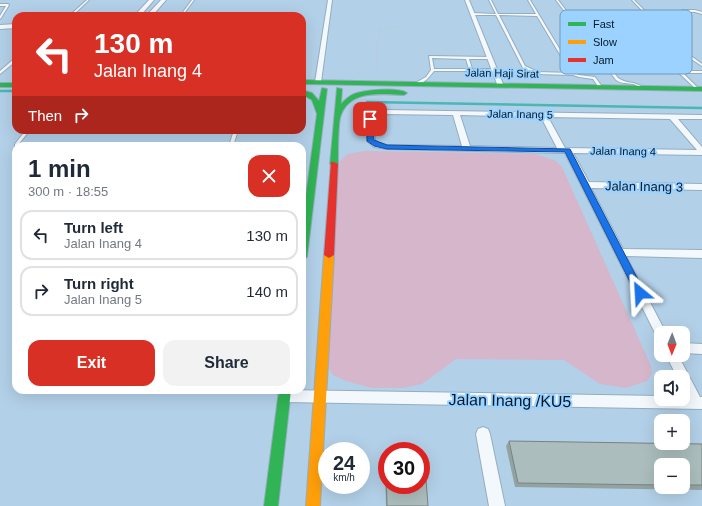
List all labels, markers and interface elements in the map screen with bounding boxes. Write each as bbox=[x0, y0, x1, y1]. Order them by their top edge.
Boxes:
legend bbox=[560, 10, 692, 74]
text: Fast bbox=[593, 18, 614, 30]
icon: left bbox=[28, 28, 80, 80]
text: 130 m bbox=[94, 28, 173, 59]
text: Slow bbox=[593, 36, 617, 48]
text: Jam bbox=[593, 54, 614, 66]
text: Jalan Inang 4 bbox=[94, 61, 202, 81]
street label: Jalan Haji Sirat bbox=[465, 66, 539, 80]
pin bbox=[353, 102, 387, 136]
icon: right bbox=[70, 104, 92, 126]
text: Then bbox=[28, 107, 62, 124]
street label: Jalan Inang 5 bbox=[487, 107, 553, 121]
icon: arrive bbox=[359, 108, 381, 130]
street label: Jalan Inang 4 bbox=[590, 144, 656, 158]
text: 1 min bbox=[28, 155, 91, 182]
button: close bbox=[248, 155, 290, 197]
street label: Jalan Inang 3 bbox=[605, 178, 683, 195]
text: 300 m · 18:55 bbox=[28, 184, 108, 199]
text: Turn left bbox=[64, 219, 123, 236]
icon: left bbox=[30, 224, 52, 246]
text: 130 m bbox=[246, 227, 288, 244]
text: Jalan Inang 4 bbox=[64, 236, 142, 251]
position arrow bbox=[619, 272, 661, 314]
text: Turn right bbox=[64, 275, 134, 292]
icon: right bbox=[30, 280, 52, 302]
text: 140 m bbox=[246, 283, 288, 300]
text: Jalan Inang 5 bbox=[64, 292, 142, 307]
north arrow bbox=[654, 326, 690, 362]
map controls bbox=[654, 326, 690, 494]
button: Exit bbox=[28, 340, 155, 386]
button: Share bbox=[163, 340, 290, 386]
button: sound bbox=[654, 370, 690, 406]
street label: Jalan Inang /KU5 bbox=[448, 391, 572, 410]
button: + bbox=[654, 414, 690, 450]
speed limit sign: 30 bbox=[378, 442, 430, 494]
text: 24 bbox=[333, 452, 355, 474]
button: − bbox=[654, 458, 690, 494]
text: km/h bbox=[333, 472, 355, 483]

